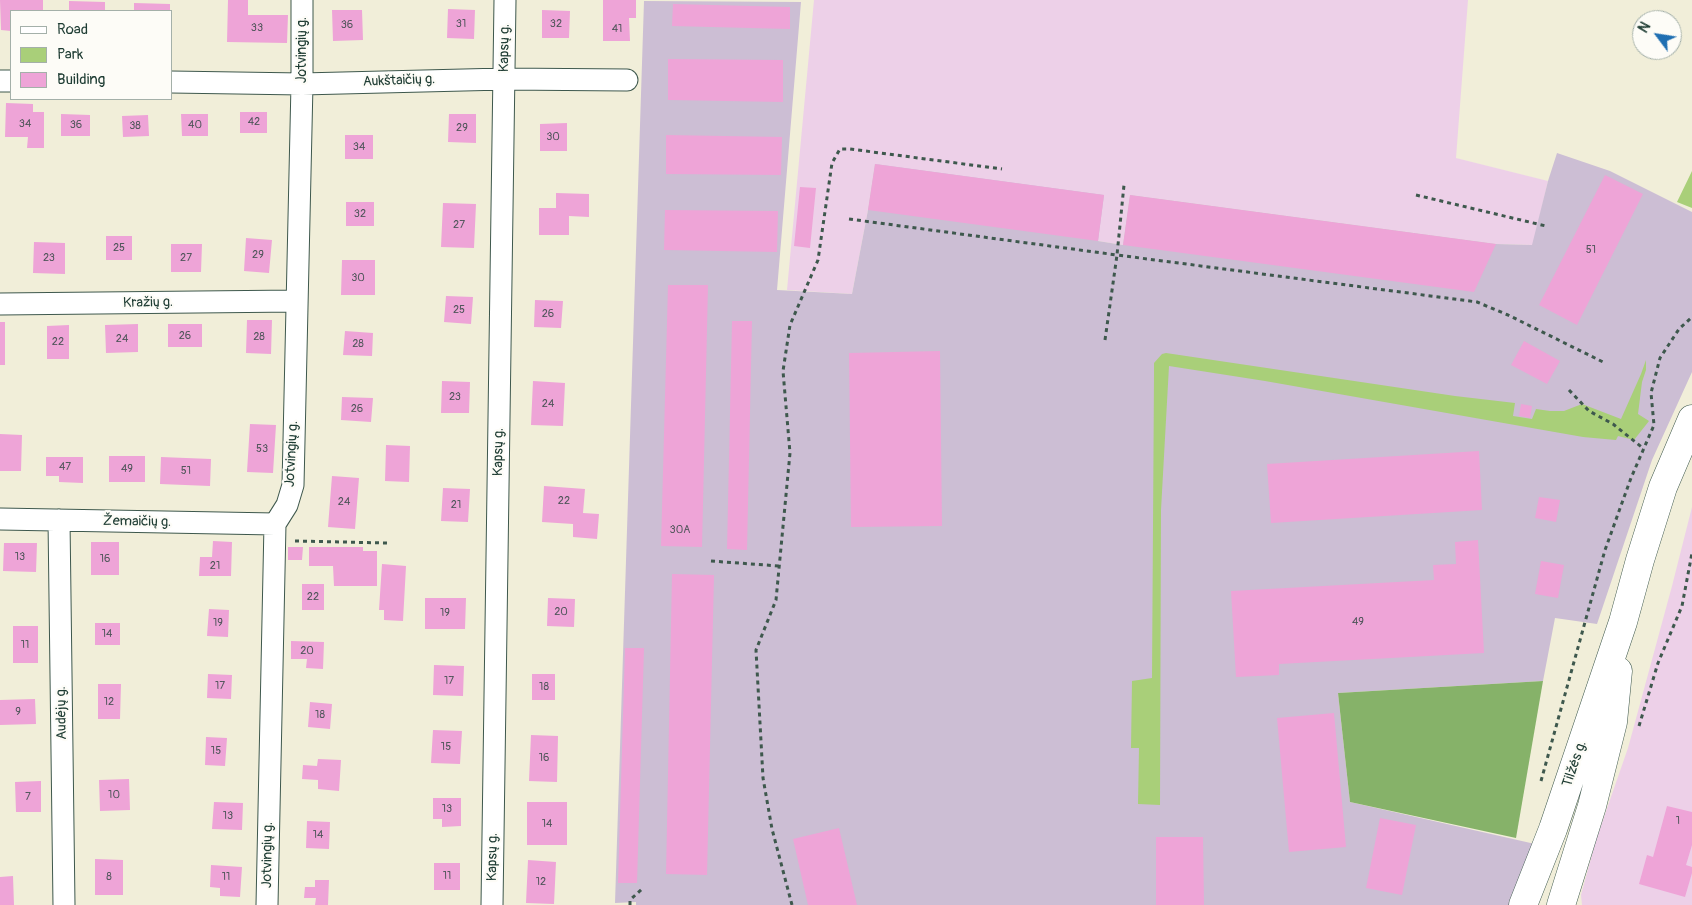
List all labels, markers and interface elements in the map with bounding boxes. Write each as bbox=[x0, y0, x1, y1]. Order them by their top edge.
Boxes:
legend bbox=[10, 10, 172, 100]
north arrow bbox=[1632, 10, 1682, 60]
street label: Jotvingių g. bbox=[294, 17, 310, 83]
house number: 31 bbox=[456, 17, 466, 31]
house number: 32 bbox=[550, 17, 562, 31]
house number: 36 bbox=[341, 18, 353, 32]
text: N bbox=[1635, 19, 1654, 36]
text: Road bbox=[57, 20, 88, 39]
house number: 33 bbox=[251, 21, 263, 35]
house number: 41 bbox=[612, 22, 622, 36]
street label: Kapsų g. bbox=[496, 24, 514, 72]
text: Park bbox=[57, 45, 83, 64]
text: Building bbox=[57, 70, 105, 89]
street label: Aukštaičių g. bbox=[363, 71, 435, 91]
house number: 42 bbox=[248, 115, 260, 129]
house number: 34 bbox=[19, 117, 31, 131]
house number: 36 bbox=[70, 118, 82, 132]
house number: 40 bbox=[188, 118, 202, 132]
house number: 38 bbox=[129, 119, 141, 133]
house number: 29 bbox=[456, 121, 468, 135]
house number: 30 bbox=[546, 130, 560, 144]
house number: 34 bbox=[353, 140, 365, 154]
house number: 32 bbox=[354, 207, 366, 221]
house number: 27 bbox=[453, 218, 465, 232]
house number: 25 bbox=[113, 241, 125, 255]
house number: 51 bbox=[1586, 243, 1596, 257]
house number: 29 bbox=[252, 248, 264, 262]
house number: 23 bbox=[43, 251, 55, 265]
house number: 27 bbox=[180, 251, 192, 265]
house number: 30 bbox=[351, 271, 365, 285]
street label: Kražių g. bbox=[123, 294, 173, 312]
house number: 25 bbox=[453, 303, 465, 317]
house number: 26 bbox=[542, 307, 554, 321]
house number: 26 bbox=[179, 329, 191, 343]
house number: 28 bbox=[253, 330, 265, 344]
house number: 24 bbox=[116, 332, 128, 346]
house number: 22 bbox=[52, 335, 64, 349]
house number: 28 bbox=[352, 337, 364, 351]
house number: 23 bbox=[449, 390, 461, 404]
house number: 24 bbox=[542, 397, 554, 411]
house number: 26 bbox=[351, 402, 363, 416]
street label: Jotvingių g. bbox=[282, 420, 302, 488]
street label: Kapsų g. bbox=[490, 428, 508, 476]
house number: 53 bbox=[256, 442, 268, 456]
house number: 47 bbox=[59, 460, 71, 474]
house number: 49 bbox=[121, 462, 133, 476]
house number: 51 bbox=[181, 464, 191, 478]
house number: 22 bbox=[558, 494, 570, 508]
house number: 24 bbox=[338, 495, 350, 509]
house number: 21 bbox=[451, 498, 461, 512]
street label: Žemaičių g. bbox=[103, 513, 171, 531]
house number: 30A bbox=[670, 523, 690, 537]
house number: 13 bbox=[15, 550, 25, 564]
house number: 16 bbox=[100, 552, 110, 566]
house number: 21 bbox=[210, 559, 220, 573]
house number: 22 bbox=[307, 590, 319, 604]
house number: 20 bbox=[554, 605, 568, 619]
house number: 19 bbox=[440, 606, 450, 620]
house number: 49 bbox=[1352, 615, 1364, 629]
house number: 19 bbox=[213, 616, 223, 630]
house number: 14 bbox=[102, 627, 112, 641]
house number: 11 bbox=[21, 638, 29, 652]
house number: 20 bbox=[300, 644, 314, 658]
house number: 17 bbox=[444, 674, 454, 688]
house number: 17 bbox=[215, 679, 225, 693]
house number: 18 bbox=[539, 680, 549, 694]
street label: Audėjų g. bbox=[53, 686, 71, 740]
house number: 12 bbox=[104, 695, 114, 709]
house number: 9 bbox=[15, 705, 21, 719]
house number: 18 bbox=[315, 708, 325, 722]
street label: Tilžės g. bbox=[1559, 739, 1591, 789]
house number: 15 bbox=[441, 740, 451, 754]
house number: 15 bbox=[211, 744, 221, 758]
house number: 16 bbox=[539, 751, 549, 765]
house number: 10 bbox=[108, 788, 120, 802]
house number: 7 bbox=[25, 790, 31, 804]
house number: 13 bbox=[442, 802, 452, 816]
house number: 13 bbox=[223, 809, 233, 823]
house number: 1 bbox=[1676, 814, 1680, 828]
house number: 14 bbox=[542, 817, 552, 831]
street label: Jotvingių g. bbox=[259, 822, 277, 888]
house number: 14 bbox=[313, 828, 323, 842]
street label: Kapsų g. bbox=[484, 833, 502, 881]
house number: 11 bbox=[443, 869, 451, 883]
house number: 8 bbox=[106, 870, 112, 884]
house number: 11 bbox=[222, 870, 230, 884]
house number: 12 bbox=[536, 875, 546, 889]

